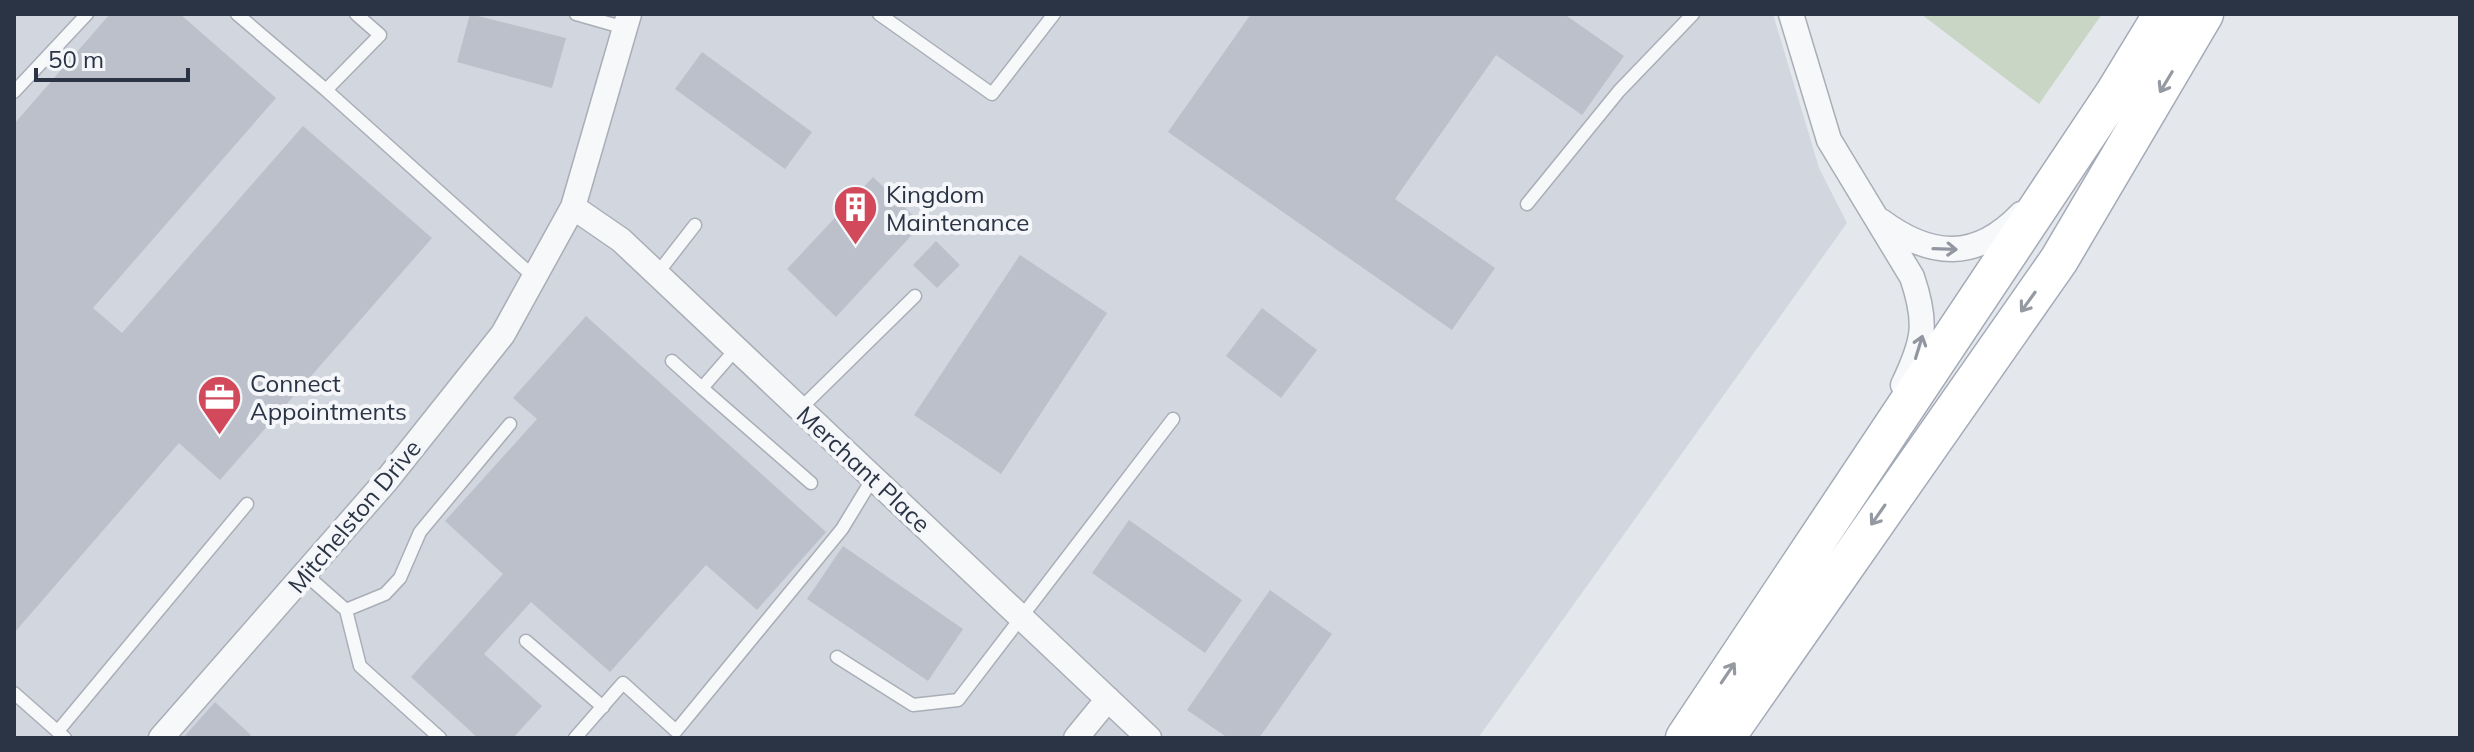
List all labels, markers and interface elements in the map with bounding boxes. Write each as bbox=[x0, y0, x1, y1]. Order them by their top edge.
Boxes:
scale bar bbox=[36, 32, 188, 82]
text: 50 m bbox=[48, 44, 104, 74]
one-way arrow bbox=[2158, 70, 2174, 93]
place label: Kingdom Maintenance bbox=[886, 179, 1029, 237]
building icon: Kingdom Maintenance bbox=[831, 184, 879, 247]
one-way arrow bbox=[1931, 241, 1958, 257]
one-way arrow bbox=[2020, 291, 2036, 313]
one-way arrow bbox=[1912, 334, 1927, 360]
place label: Connect Appointments bbox=[250, 368, 407, 426]
office icon: Connect Appointments bbox=[195, 373, 243, 436]
street label: Merchant Place bbox=[791, 399, 937, 539]
street label: Mitchelston Drive bbox=[281, 433, 427, 599]
one-way arrow bbox=[1870, 503, 1887, 525]
one-way arrow bbox=[1720, 663, 1736, 685]

